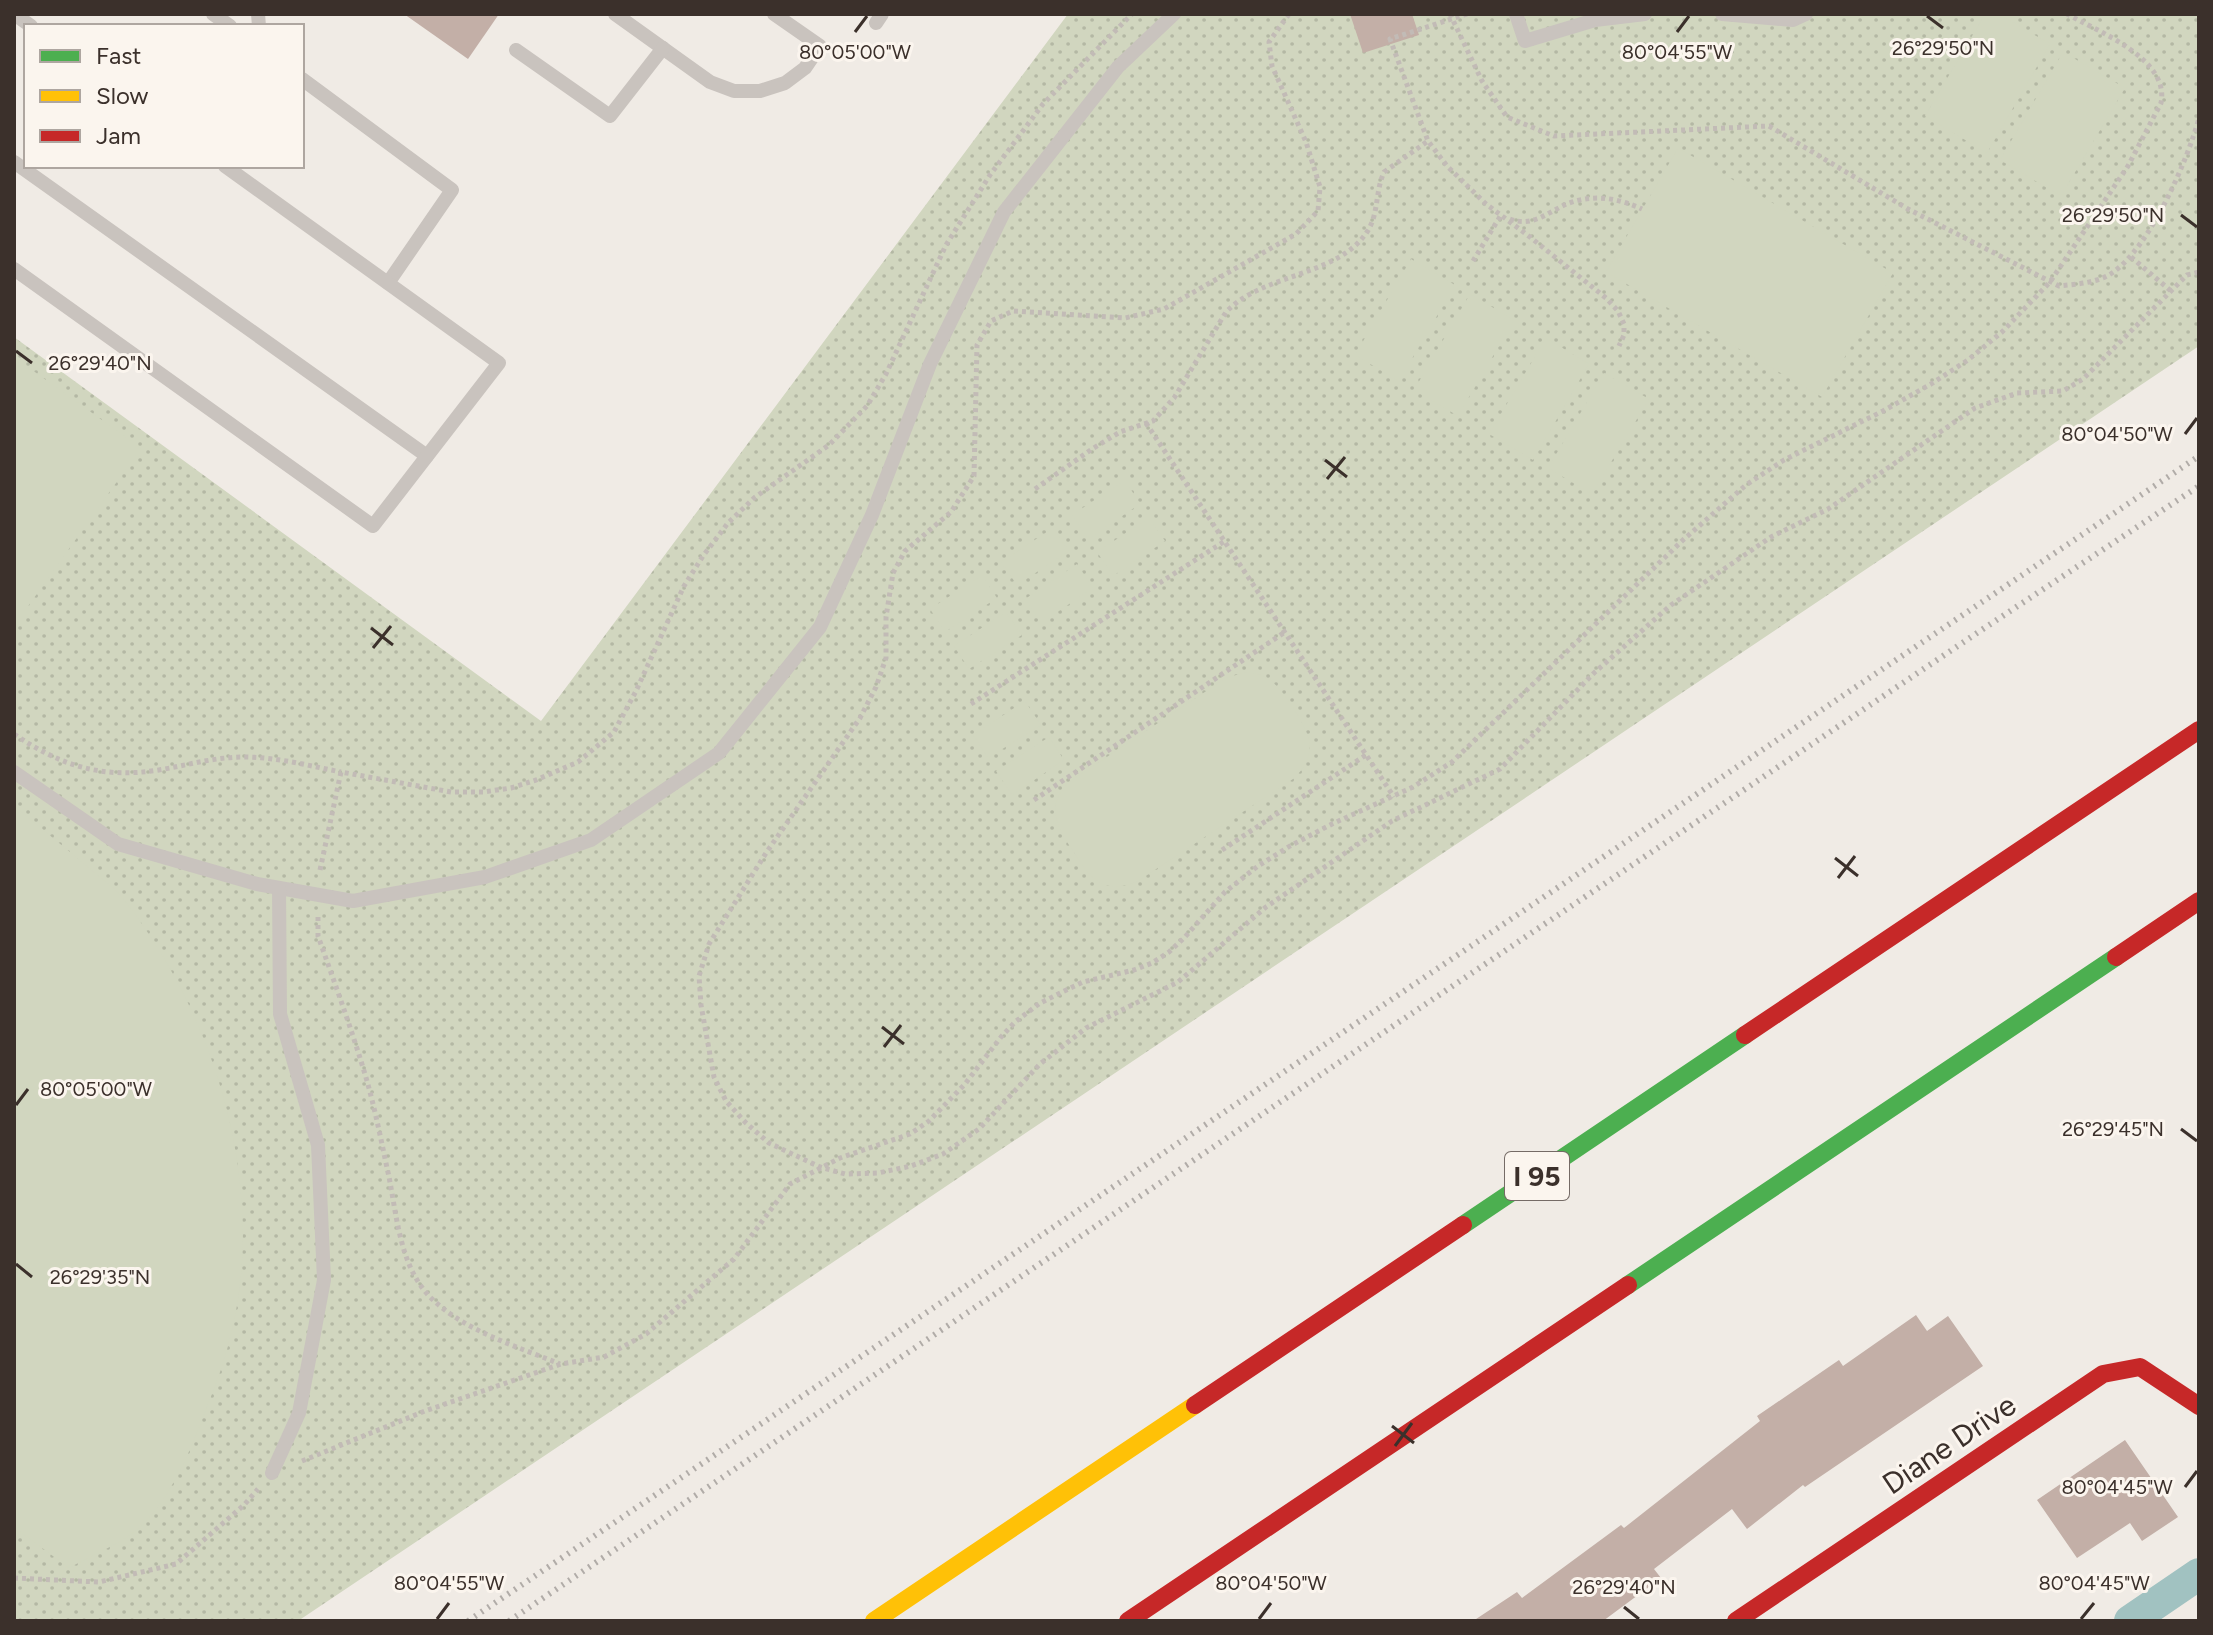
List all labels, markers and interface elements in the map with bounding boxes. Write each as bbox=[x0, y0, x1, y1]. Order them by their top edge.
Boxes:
legend bbox=[24, 24, 304, 168]
text: 26°29'50"N bbox=[1892, 36, 1994, 60]
text: 80°05'00"W bbox=[799, 40, 911, 64]
text: 80°04'55"W bbox=[1622, 40, 1732, 64]
text: Fast bbox=[96, 41, 141, 70]
text: Slow bbox=[96, 81, 149, 110]
text: Jam bbox=[96, 121, 141, 150]
text: 26°29'50"N bbox=[2062, 203, 2164, 227]
text: 26°29'40"N bbox=[48, 351, 152, 375]
text: 80°04'50"W bbox=[2061, 422, 2173, 446]
text: 80°05'00"W bbox=[40, 1077, 152, 1101]
text: 26°29'45"N bbox=[2062, 1117, 2164, 1141]
road number: I 95 bbox=[1505, 1152, 1569, 1200]
text: 26°29'35"N bbox=[50, 1265, 150, 1289]
street label: Diane Drive bbox=[1875, 1386, 2023, 1502]
text: 80°04'45"W bbox=[2061, 1475, 2173, 1499]
text: 80°04'55"W bbox=[394, 1571, 504, 1595]
text: 80°04'50"W bbox=[1215, 1571, 1327, 1595]
text: 80°04'45"W bbox=[2038, 1571, 2150, 1595]
text: 26°29'40"N bbox=[1572, 1575, 1676, 1599]

